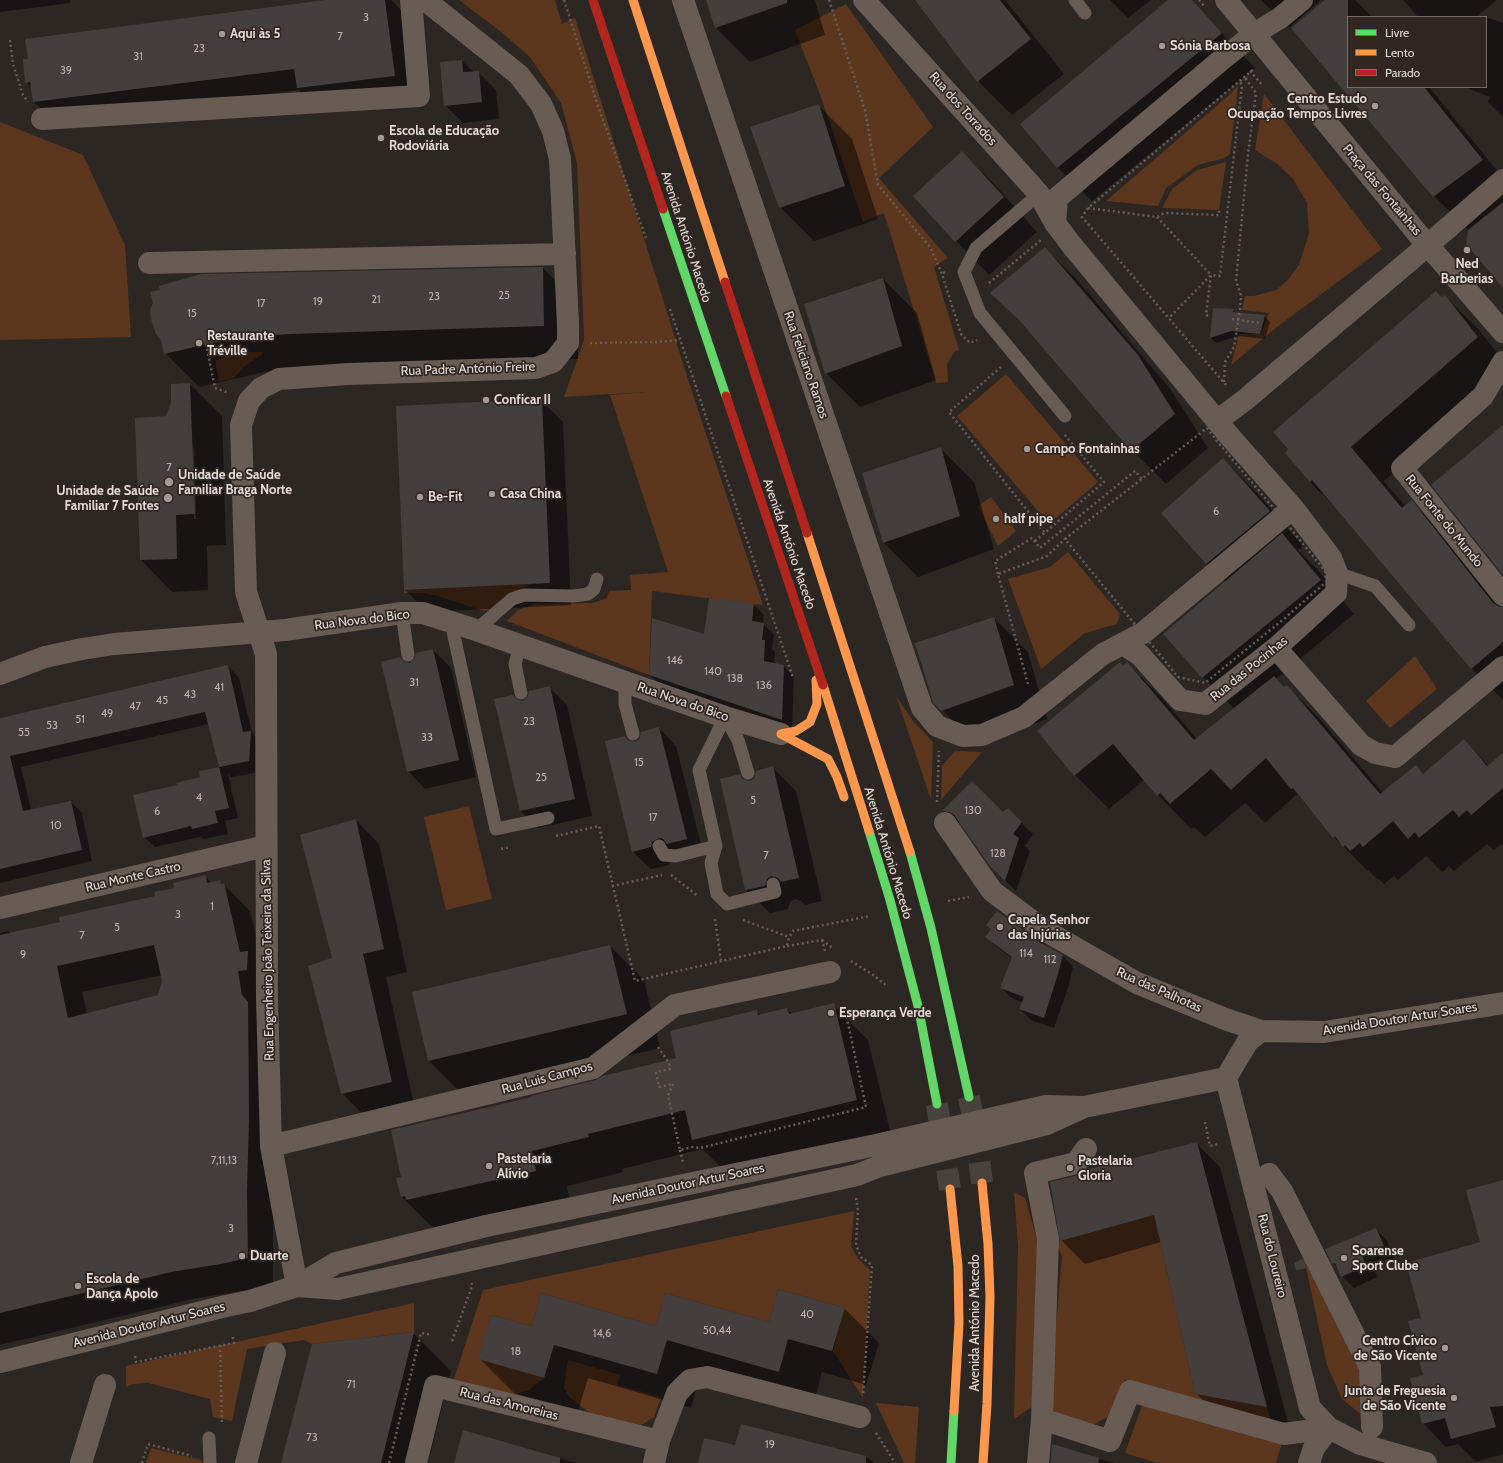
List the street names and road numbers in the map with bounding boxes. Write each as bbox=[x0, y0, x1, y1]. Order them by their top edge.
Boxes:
street label: Rua dos Torrados bbox=[926, 69, 1000, 149]
street label: Praça das Fontainhas bbox=[1339, 141, 1425, 239]
street label: Avenida António Macedo bbox=[657, 169, 715, 305]
street label: Rua Feliciano Ramos bbox=[780, 309, 832, 421]
street label: Rua Padre António Freire bbox=[400, 359, 536, 379]
street label: Rua Fonte do Mundo bbox=[1402, 472, 1486, 570]
street label: Avenida António Macedo bbox=[759, 477, 819, 611]
street label: Rua Nova do Bico bbox=[313, 606, 411, 634]
street label: Rua das Pocinhas bbox=[1207, 633, 1291, 705]
street label: Rua Nova do Bico bbox=[635, 679, 731, 725]
street label: Avenida António Macedo bbox=[860, 785, 916, 921]
street label: Rua Monte Castro bbox=[84, 858, 182, 896]
street label: Rua Engenheiro João Teixeira da Silva bbox=[258, 859, 278, 1061]
street label: Rua das Palhotas bbox=[1114, 964, 1204, 1016]
street label: Avenida Doutor Artur Soares bbox=[1322, 999, 1478, 1039]
street label: Rua Luis Campos bbox=[500, 1058, 594, 1098]
street label: Avenida Doutor Artur Soares bbox=[610, 1160, 766, 1208]
street label: Rua do Loureiro bbox=[1254, 1213, 1290, 1299]
street label: Avenida António Macedo bbox=[967, 1254, 983, 1392]
street label: Avenida Doutor Artur Soares bbox=[71, 1299, 227, 1351]
street label: Rua das Amoreiras bbox=[458, 1384, 560, 1424]

